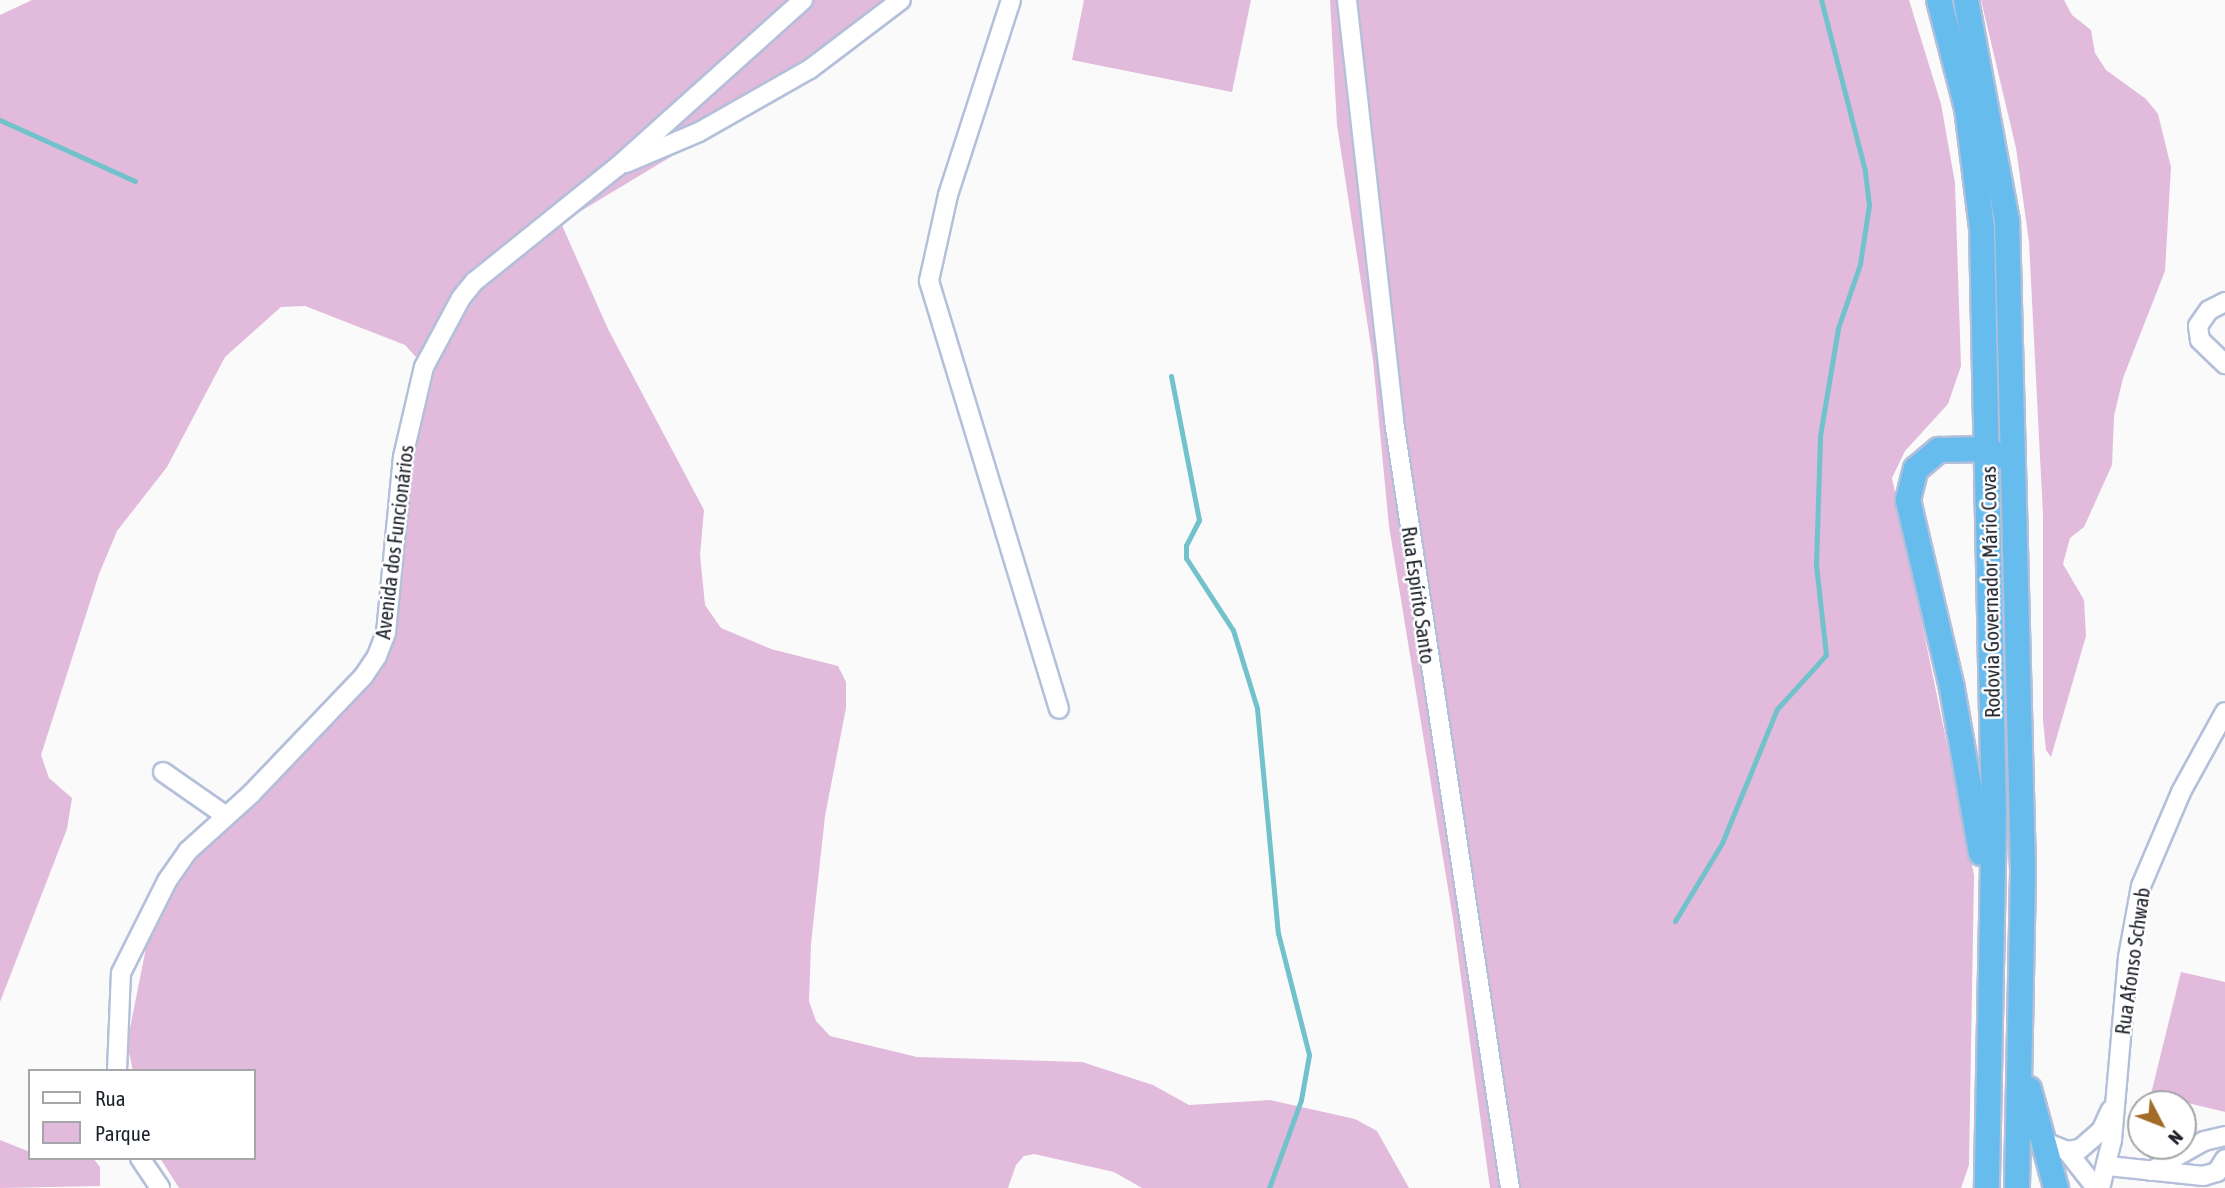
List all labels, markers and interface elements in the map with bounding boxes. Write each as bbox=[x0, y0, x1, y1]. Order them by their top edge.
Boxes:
street label: Avenida dos Funcionários bbox=[370, 444, 418, 640]
street label: Rodovia Governador Mário Covas bbox=[1975, 466, 2005, 718]
street label: Rua Espírito Santo bbox=[1397, 525, 1441, 665]
street label: Rua Afonso Schwab bbox=[2109, 886, 2155, 1036]
legend bbox=[28, 1069, 256, 1160]
text: Rua bbox=[95, 1086, 125, 1110]
north arrow bbox=[2127, 1090, 2197, 1160]
text: Parque bbox=[95, 1121, 150, 1145]
text: N bbox=[2164, 1126, 2188, 1149]

